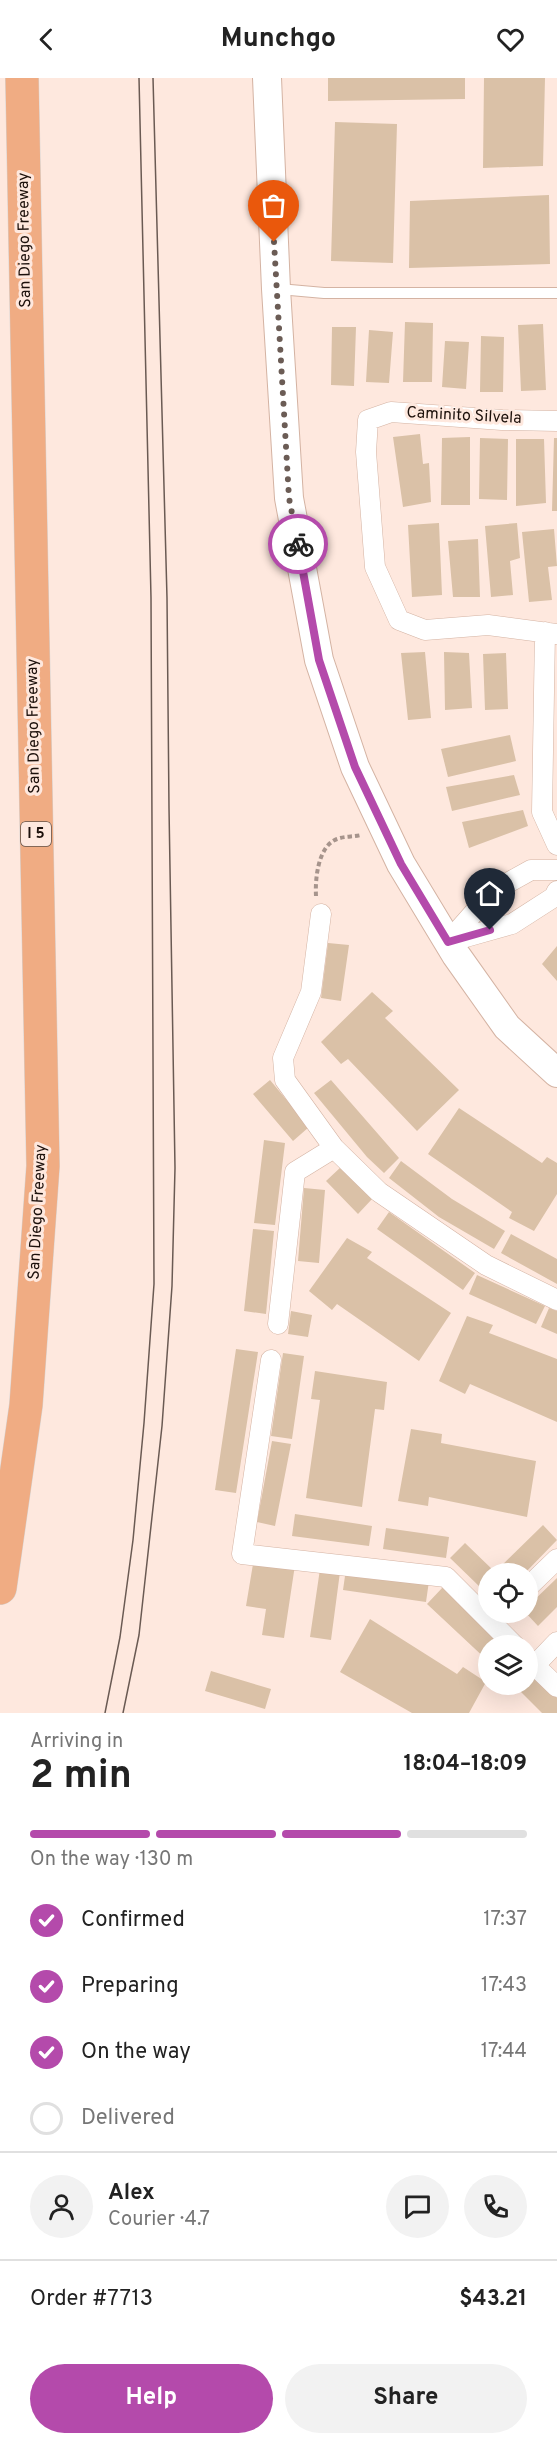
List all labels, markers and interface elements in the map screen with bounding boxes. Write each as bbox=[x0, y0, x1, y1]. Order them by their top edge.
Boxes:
text: Munchgo bbox=[221, 22, 336, 56]
icon: back bbox=[30, 23, 63, 56]
icon: heart bbox=[494, 23, 527, 56]
street label: San Diego Freeway bbox=[14, 172, 36, 308]
pin bbox=[248, 180, 299, 242]
icon: bag bbox=[257, 189, 290, 222]
street label: Caminito Silvela bbox=[406, 403, 522, 429]
courier bbox=[268, 514, 328, 574]
icon: bike bbox=[282, 528, 315, 561]
street label: San Diego Freeway bbox=[23, 658, 45, 794]
road number: I 5 bbox=[21, 822, 51, 846]
pin bbox=[464, 868, 515, 930]
icon: home bbox=[473, 877, 506, 910]
street label: San Diego Freeway bbox=[24, 1144, 52, 1280]
map controls bbox=[478, 1563, 538, 1695]
button: locate bbox=[478, 1563, 538, 1623]
button: layers bbox=[478, 1635, 538, 1695]
text: Arriving in bbox=[30, 1729, 123, 1755]
text: 18:04–18:09 bbox=[403, 1751, 527, 1778]
text: 2 min bbox=[30, 1753, 132, 1802]
text: On the way · 130 m bbox=[30, 1847, 193, 1873]
icon: check bbox=[30, 1904, 63, 1937]
text: Confirmed bbox=[81, 1907, 185, 1934]
text: 17:37 bbox=[483, 1907, 527, 1933]
icon: check bbox=[30, 1970, 63, 2003]
text: Preparing bbox=[81, 1973, 179, 2000]
text: 17:43 bbox=[481, 1973, 527, 1999]
icon: check bbox=[30, 2036, 63, 2069]
text: On the way bbox=[81, 2039, 191, 2066]
text: 17:44 bbox=[481, 2039, 527, 2065]
text: Delivered bbox=[81, 2105, 175, 2132]
button: person bbox=[30, 2175, 93, 2238]
button: chat bbox=[386, 2175, 449, 2238]
button: phone bbox=[464, 2175, 527, 2238]
text: Alex bbox=[108, 2180, 155, 2207]
text: Courier · 4.7 bbox=[108, 2207, 210, 2233]
text: Order #7713 bbox=[30, 2286, 153, 2313]
text: $43.21 bbox=[459, 2286, 527, 2313]
button: Help bbox=[30, 2364, 273, 2433]
button: Share bbox=[285, 2364, 527, 2433]

